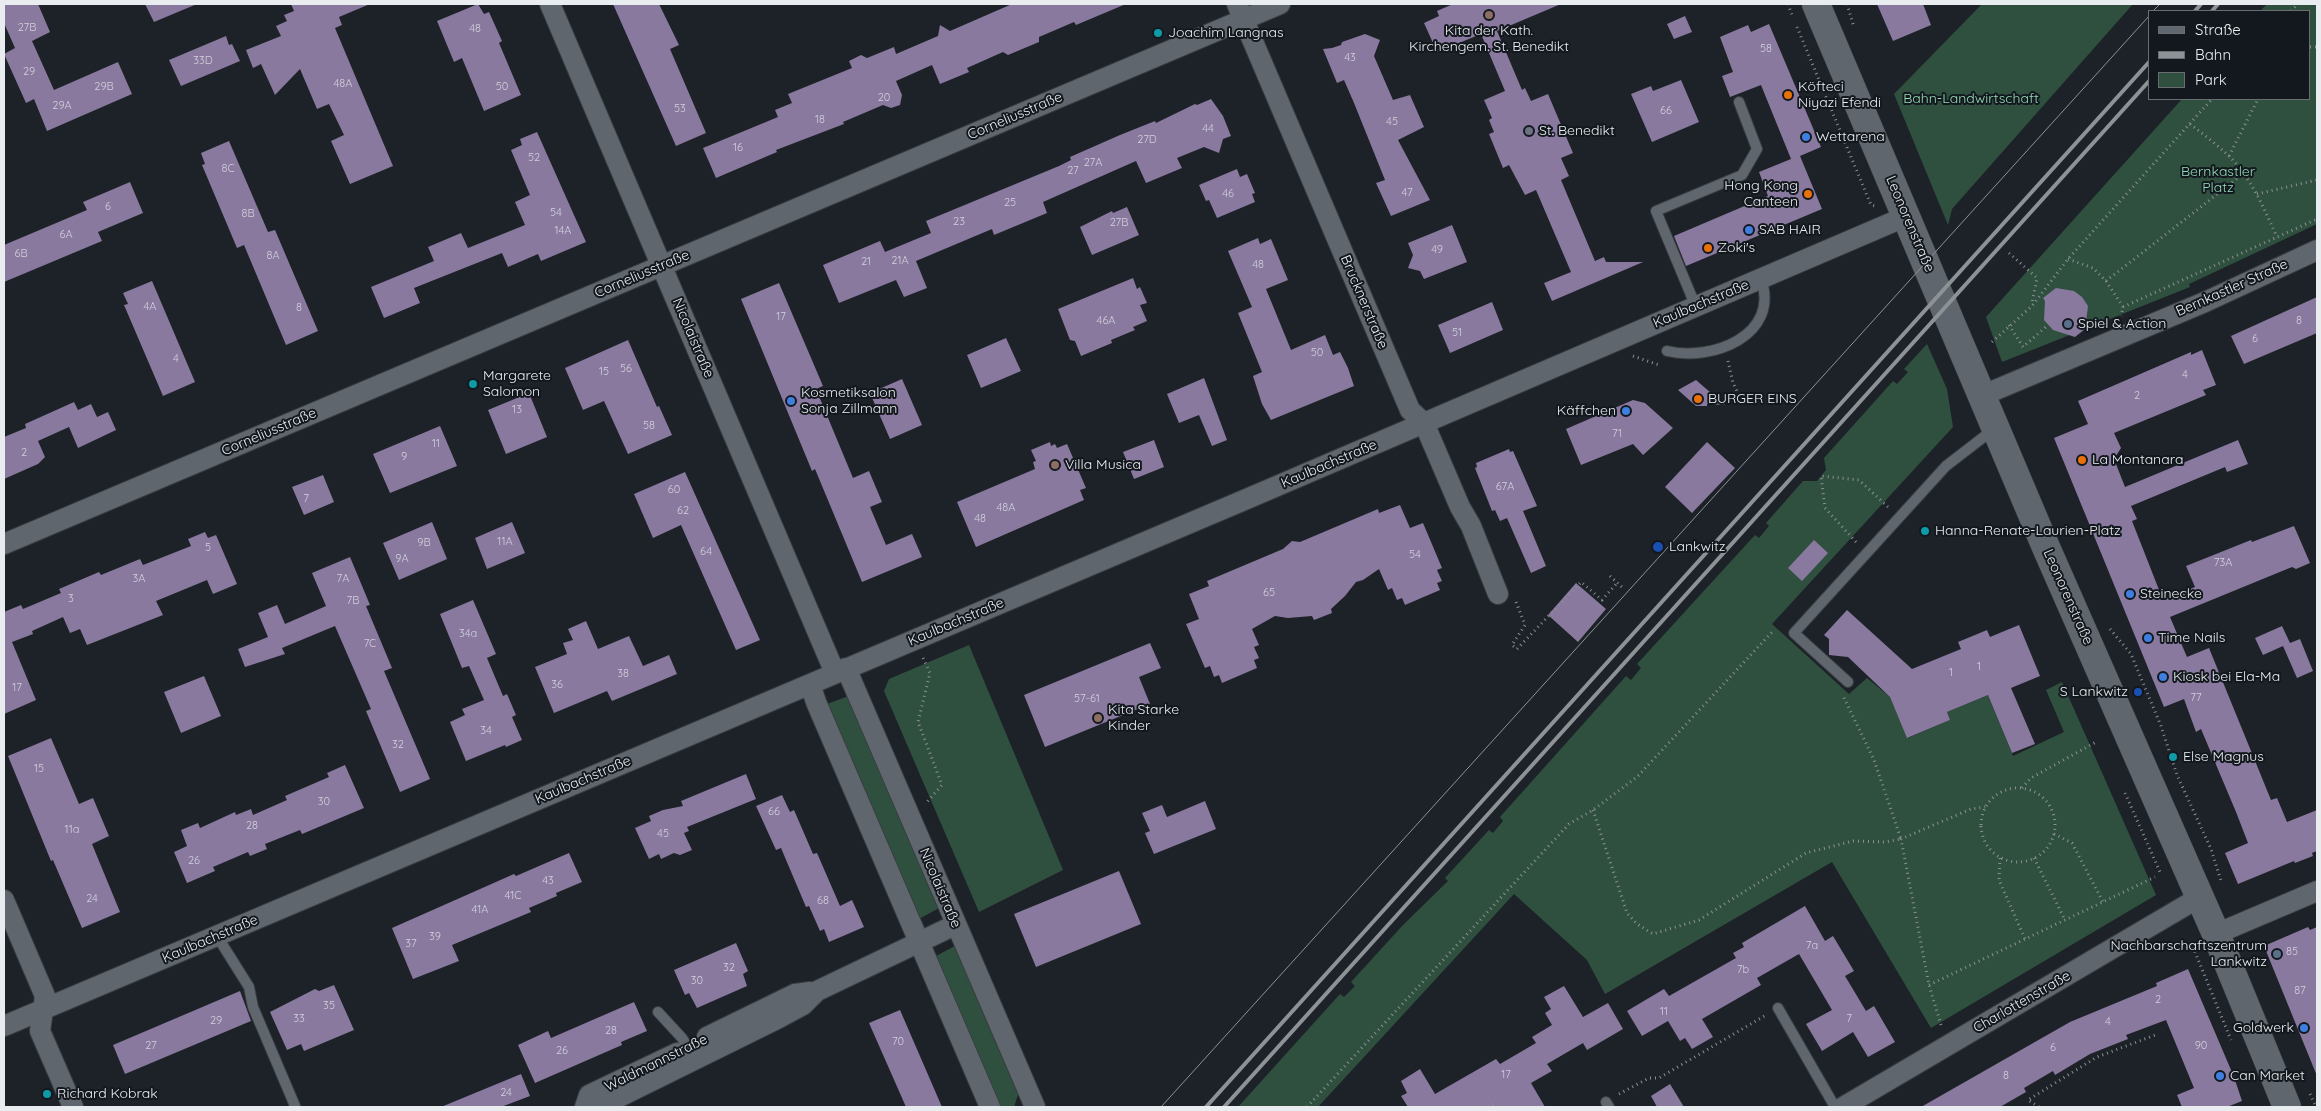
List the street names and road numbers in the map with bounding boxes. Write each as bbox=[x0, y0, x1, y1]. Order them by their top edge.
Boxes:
street label: Corneliusstraße bbox=[965, 89, 1065, 143]
street label: Leonorenstraße bbox=[1882, 173, 1938, 275]
street label: Corneliusstraße bbox=[592, 247, 692, 301]
street label: Brucknerstraße bbox=[1337, 253, 1391, 351]
street label: Bernkastler Straße bbox=[2173, 256, 2291, 320]
street label: Kaulbachstraße bbox=[1651, 276, 1751, 332]
street label: Nicolaistraße bbox=[669, 296, 717, 380]
street label: Corneliusstraße bbox=[219, 405, 319, 459]
street label: Kaulbachstraße bbox=[1279, 436, 1379, 492]
street label: Leonorenstraße bbox=[2039, 547, 2097, 647]
street label: Kaulbachstraße bbox=[906, 594, 1006, 650]
street label: Kaulbachstraße bbox=[533, 752, 633, 808]
street label: Nicolaistraße bbox=[916, 846, 964, 930]
street label: Kaulbachstraße bbox=[160, 911, 260, 967]
street label: Charlottenstraße bbox=[1970, 967, 2074, 1037]
street label: Waldmannstraße bbox=[602, 1031, 710, 1095]

